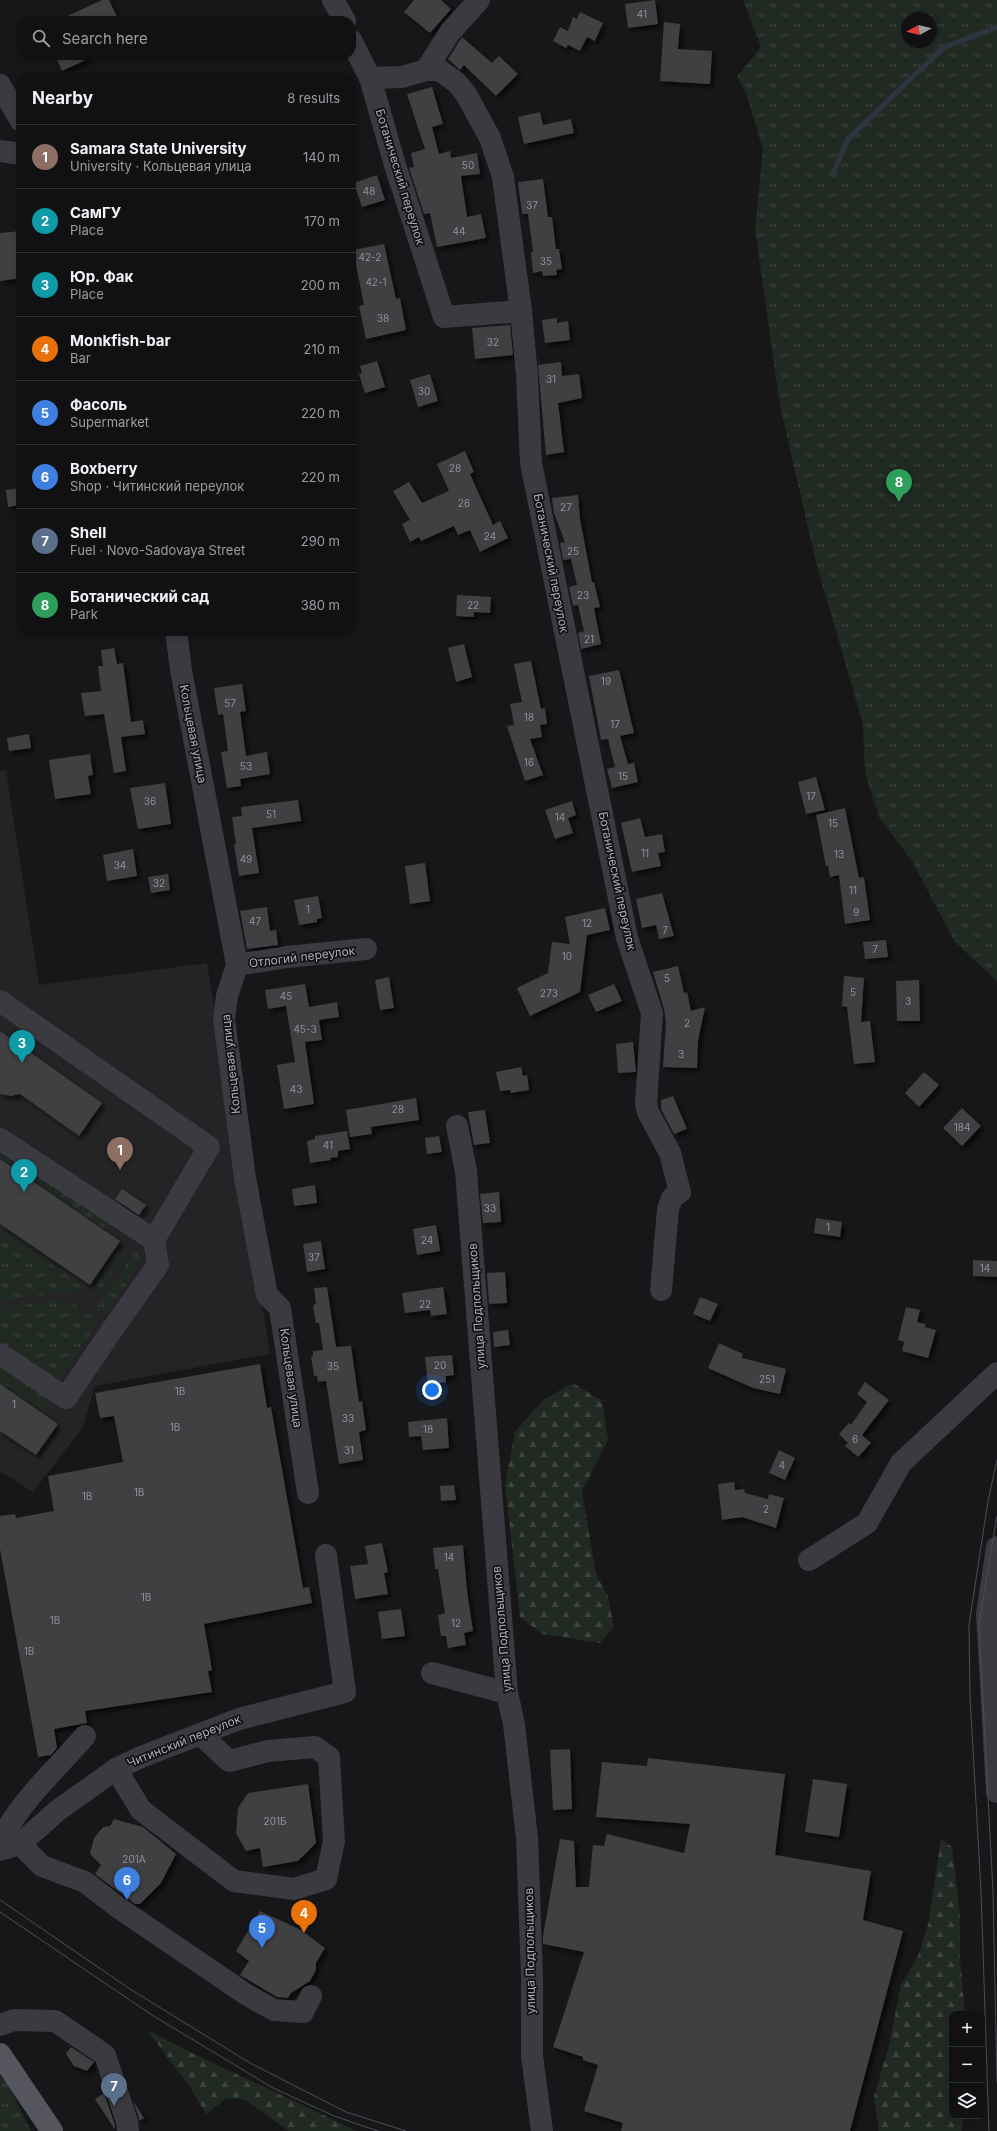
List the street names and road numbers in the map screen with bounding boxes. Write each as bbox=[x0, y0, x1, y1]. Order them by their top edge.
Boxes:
street label: Ботанический переулок bbox=[373, 107, 428, 247]
street label: Ботанический переулок bbox=[531, 492, 572, 634]
street label: Кольцевая улица bbox=[177, 683, 210, 785]
street label: Ботанический переулок bbox=[595, 810, 640, 952]
street label: Отлогий переулок bbox=[248, 942, 356, 970]
street label: Кольцевая улица bbox=[218, 1013, 243, 1115]
street label: улица Подпольщиков bbox=[465, 1242, 488, 1370]
street label: Кольцевая улица bbox=[277, 1327, 306, 1429]
street label: улица Подпольщиков bbox=[489, 1565, 514, 1693]
street label: Читинский переулок bbox=[125, 1711, 243, 1770]
street label: улица Подпольщиков bbox=[521, 1888, 538, 2014]

